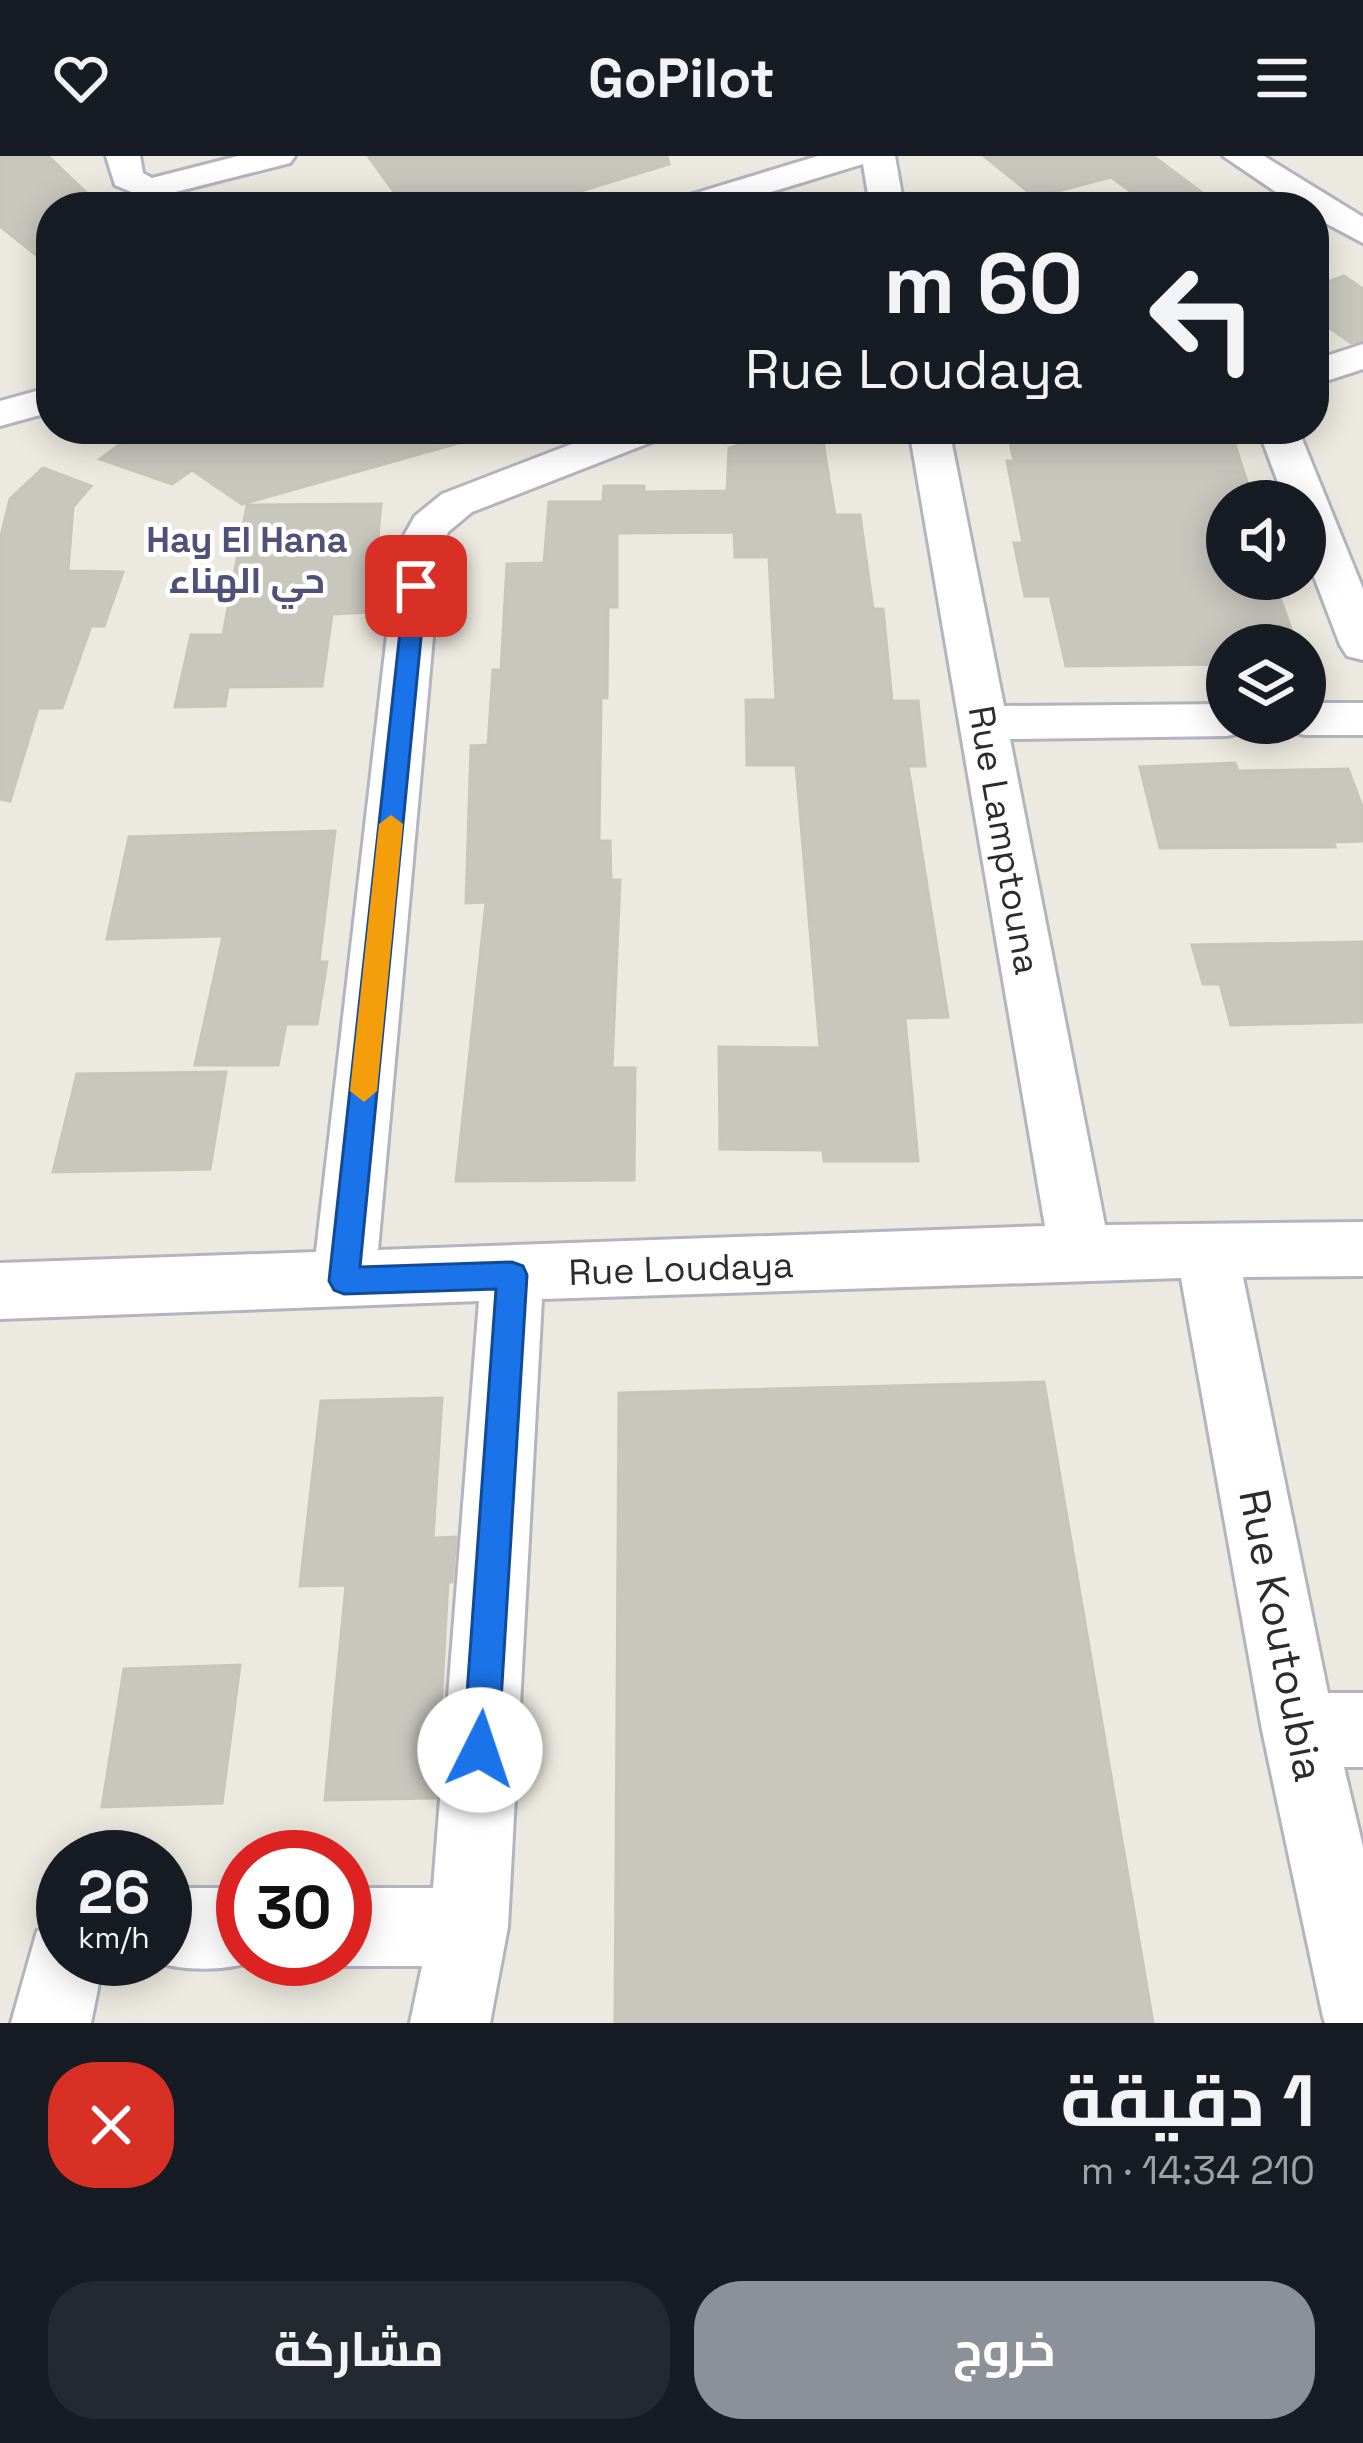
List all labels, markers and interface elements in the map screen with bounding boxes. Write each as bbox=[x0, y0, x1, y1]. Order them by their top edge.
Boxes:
text: GoPilot bbox=[588, 44, 775, 113]
icon: heart bbox=[48, 45, 114, 111]
icon: menu bbox=[1249, 45, 1315, 111]
text: 60 m bbox=[884, 230, 1083, 338]
icon: left bbox=[1125, 240, 1281, 396]
text: Rue Loudaya bbox=[745, 335, 1083, 404]
map controls bbox=[1206, 480, 1326, 744]
button: sound bbox=[1206, 480, 1326, 600]
district label: Hay El Hana حي الهناء bbox=[146, 517, 348, 610]
pin bbox=[365, 535, 467, 637]
icon: arrive bbox=[383, 553, 449, 619]
button: layers bbox=[1206, 624, 1326, 744]
street label: Rue Lamptouna bbox=[958, 702, 1050, 978]
street label: Rue Loudaya bbox=[568, 1242, 794, 1296]
street label: Rue Koutoubia bbox=[1227, 1485, 1336, 1785]
position arrow bbox=[417, 1687, 543, 1813]
speed limit sign: 30 bbox=[216, 1830, 372, 1986]
text: 26 bbox=[78, 1854, 150, 1931]
text: km/h bbox=[78, 1918, 150, 1957]
text: 1 دقيقة bbox=[1061, 2055, 1315, 2147]
button: close bbox=[48, 2062, 174, 2188]
text: 210 m · 14:34 bbox=[1081, 2146, 1315, 2195]
button: مشاركة bbox=[48, 2281, 670, 2419]
button: خروج bbox=[694, 2281, 1315, 2419]

